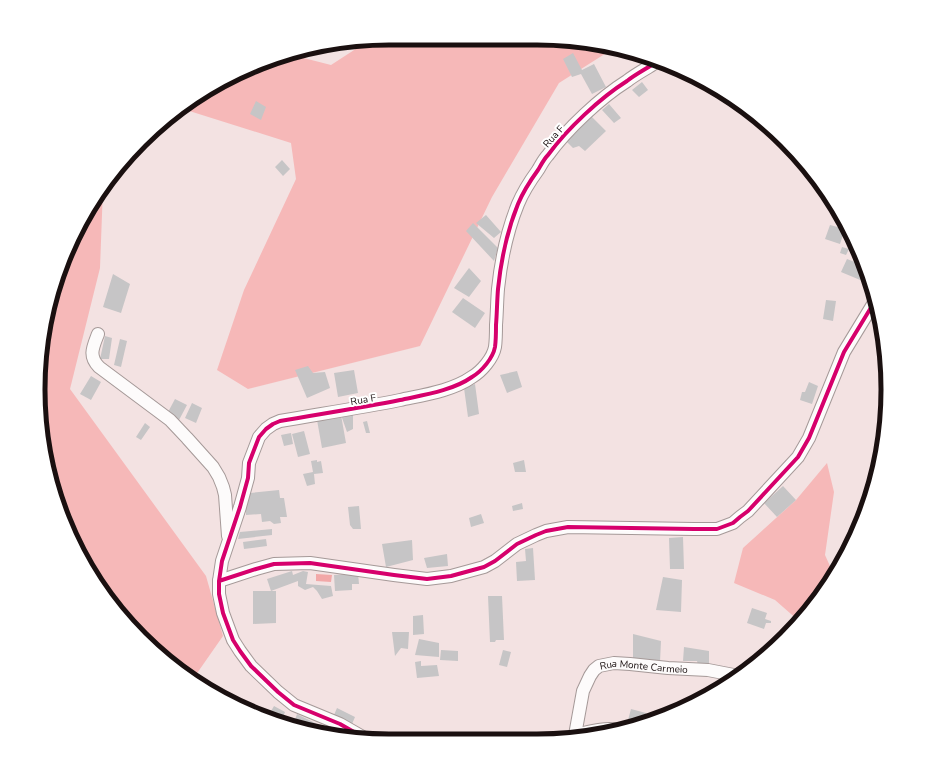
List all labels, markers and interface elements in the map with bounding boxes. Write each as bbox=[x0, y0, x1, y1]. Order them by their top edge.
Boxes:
street label: Rua F bbox=[540, 122, 568, 151]
street label: Rua F bbox=[349, 391, 378, 409]
street label: Rua Monte Carmeio bbox=[599, 657, 689, 677]

